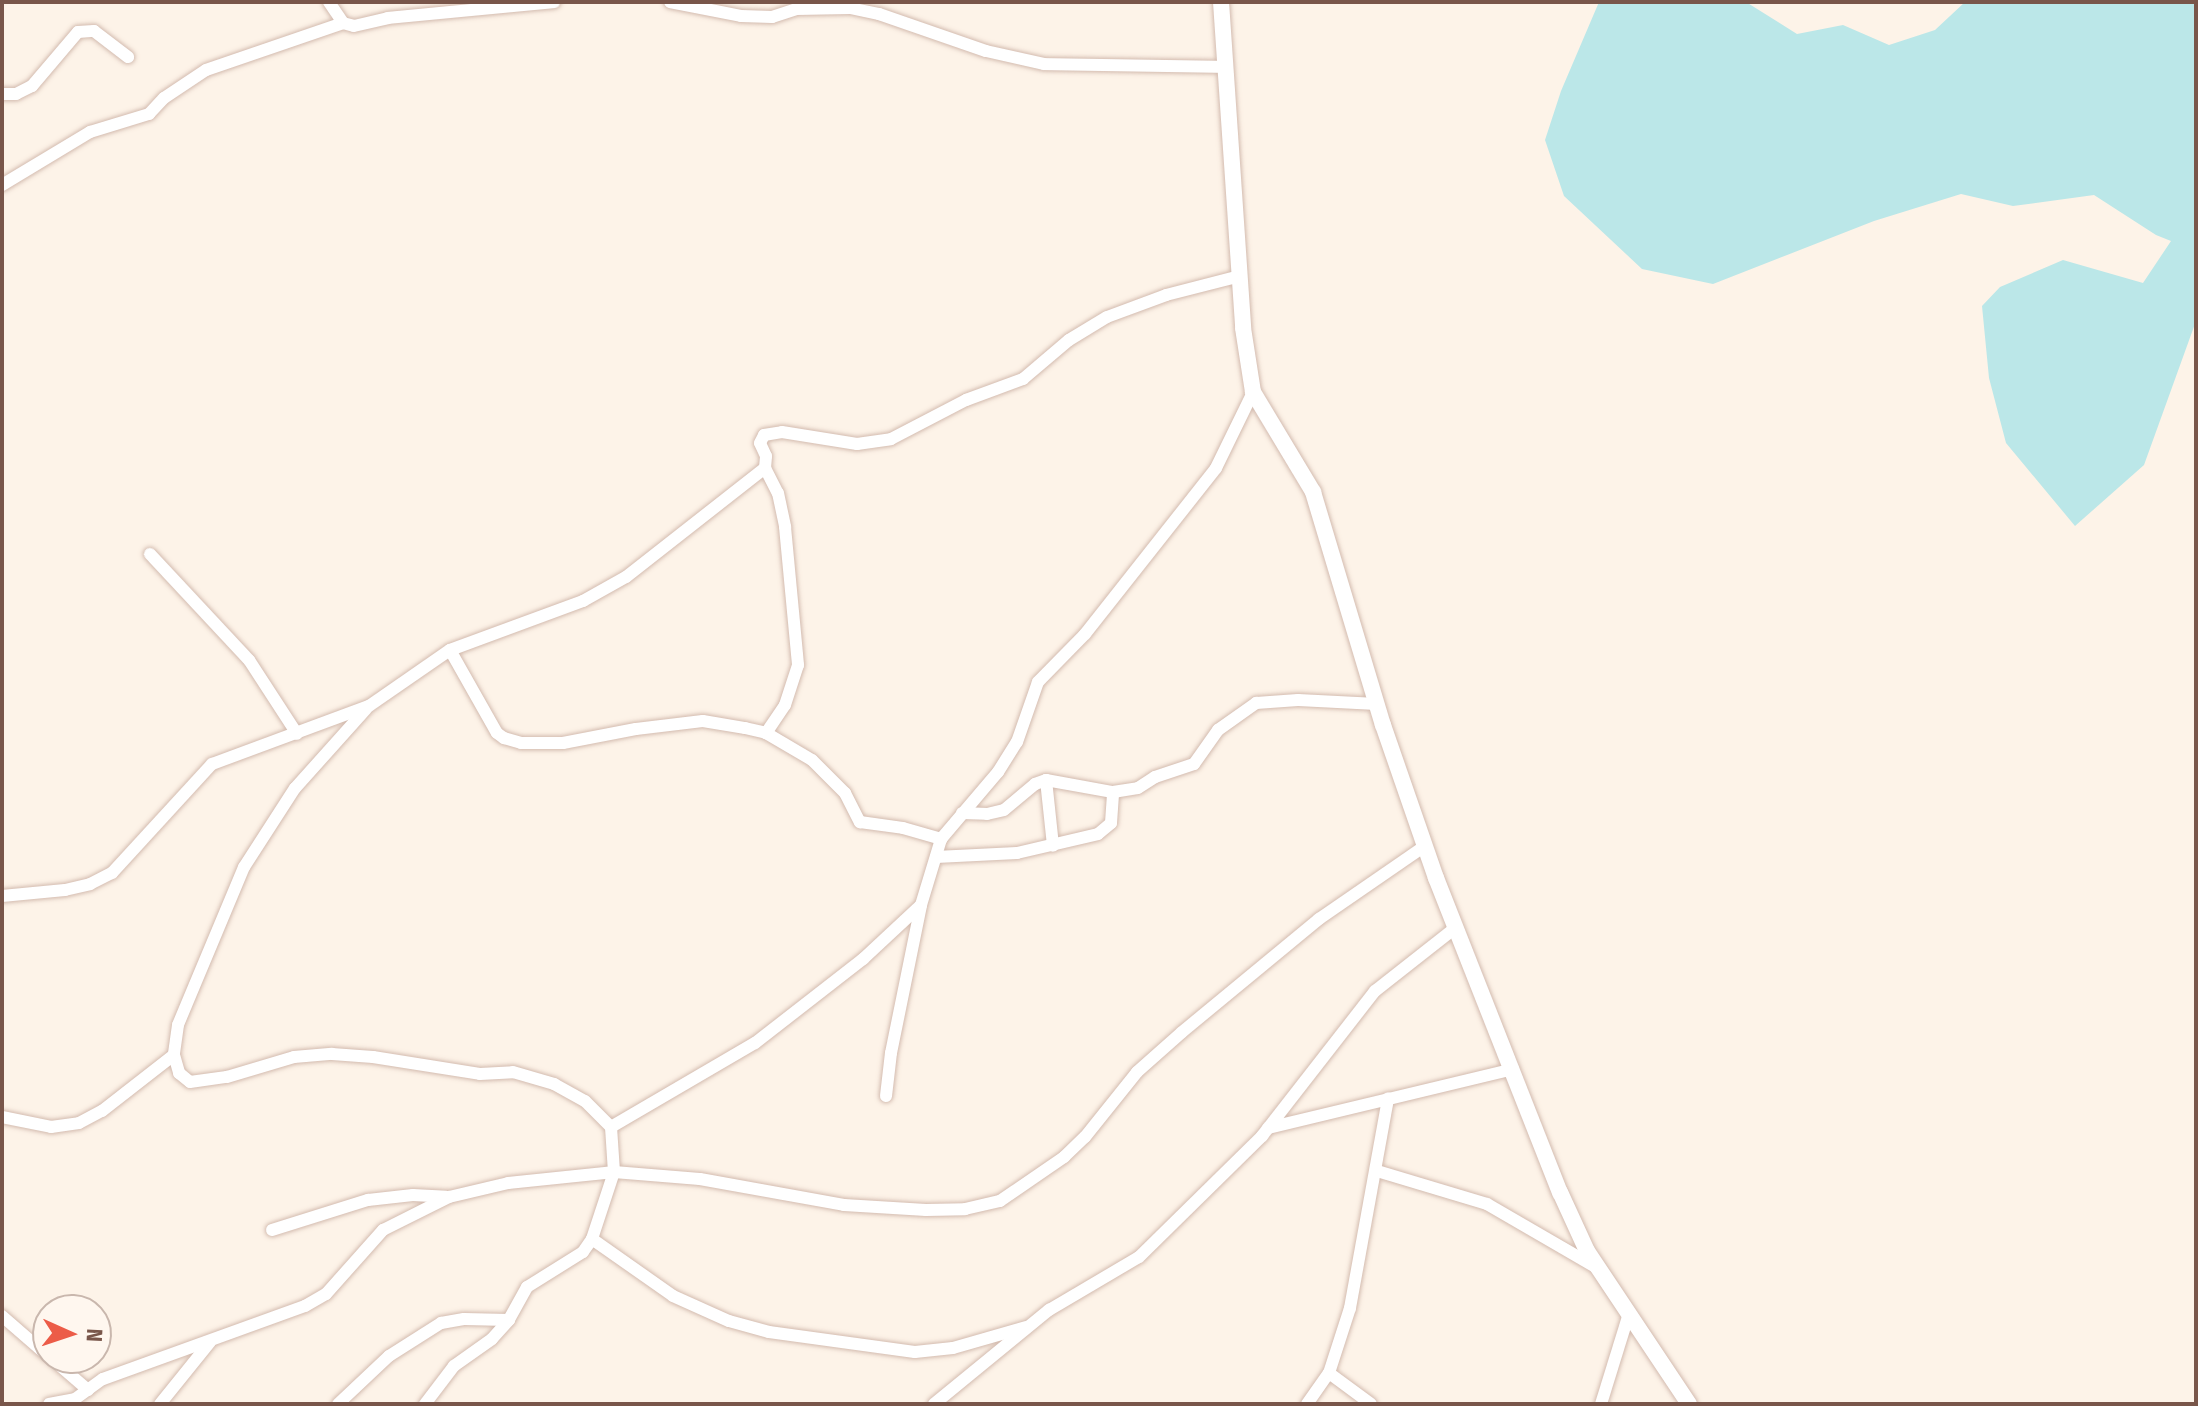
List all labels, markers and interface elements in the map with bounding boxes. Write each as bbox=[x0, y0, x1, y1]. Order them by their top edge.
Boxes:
north arrow bbox=[32, 1294, 112, 1374]
text: N bbox=[81, 1328, 108, 1342]

